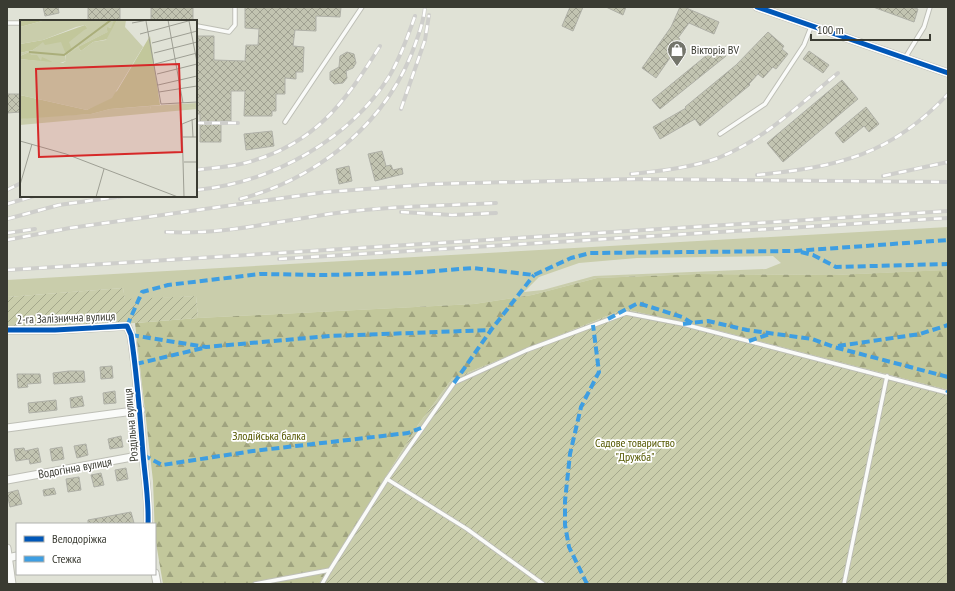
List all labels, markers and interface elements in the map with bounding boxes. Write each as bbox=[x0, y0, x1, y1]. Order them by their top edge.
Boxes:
scale bar bbox=[811, 16, 930, 42]
inset map bbox=[20, 20, 197, 197]
text: 100 m bbox=[817, 22, 844, 37]
shop icon: Вікторія BV bbox=[666, 39, 688, 67]
place label: Вікторія BV bbox=[691, 42, 739, 57]
street label: 2-га Залізнична вулиця bbox=[16, 308, 116, 327]
street label: Роздільна вулиця bbox=[120, 387, 141, 462]
park label: Злодійська балка bbox=[232, 428, 306, 443]
park label: Садове товариство "Дружба" bbox=[595, 435, 675, 464]
street label: Водогінна вулиця bbox=[37, 454, 113, 481]
legend bbox=[16, 523, 156, 575]
text: Велодоріжка bbox=[52, 531, 107, 546]
text: Стежка bbox=[52, 551, 82, 566]

